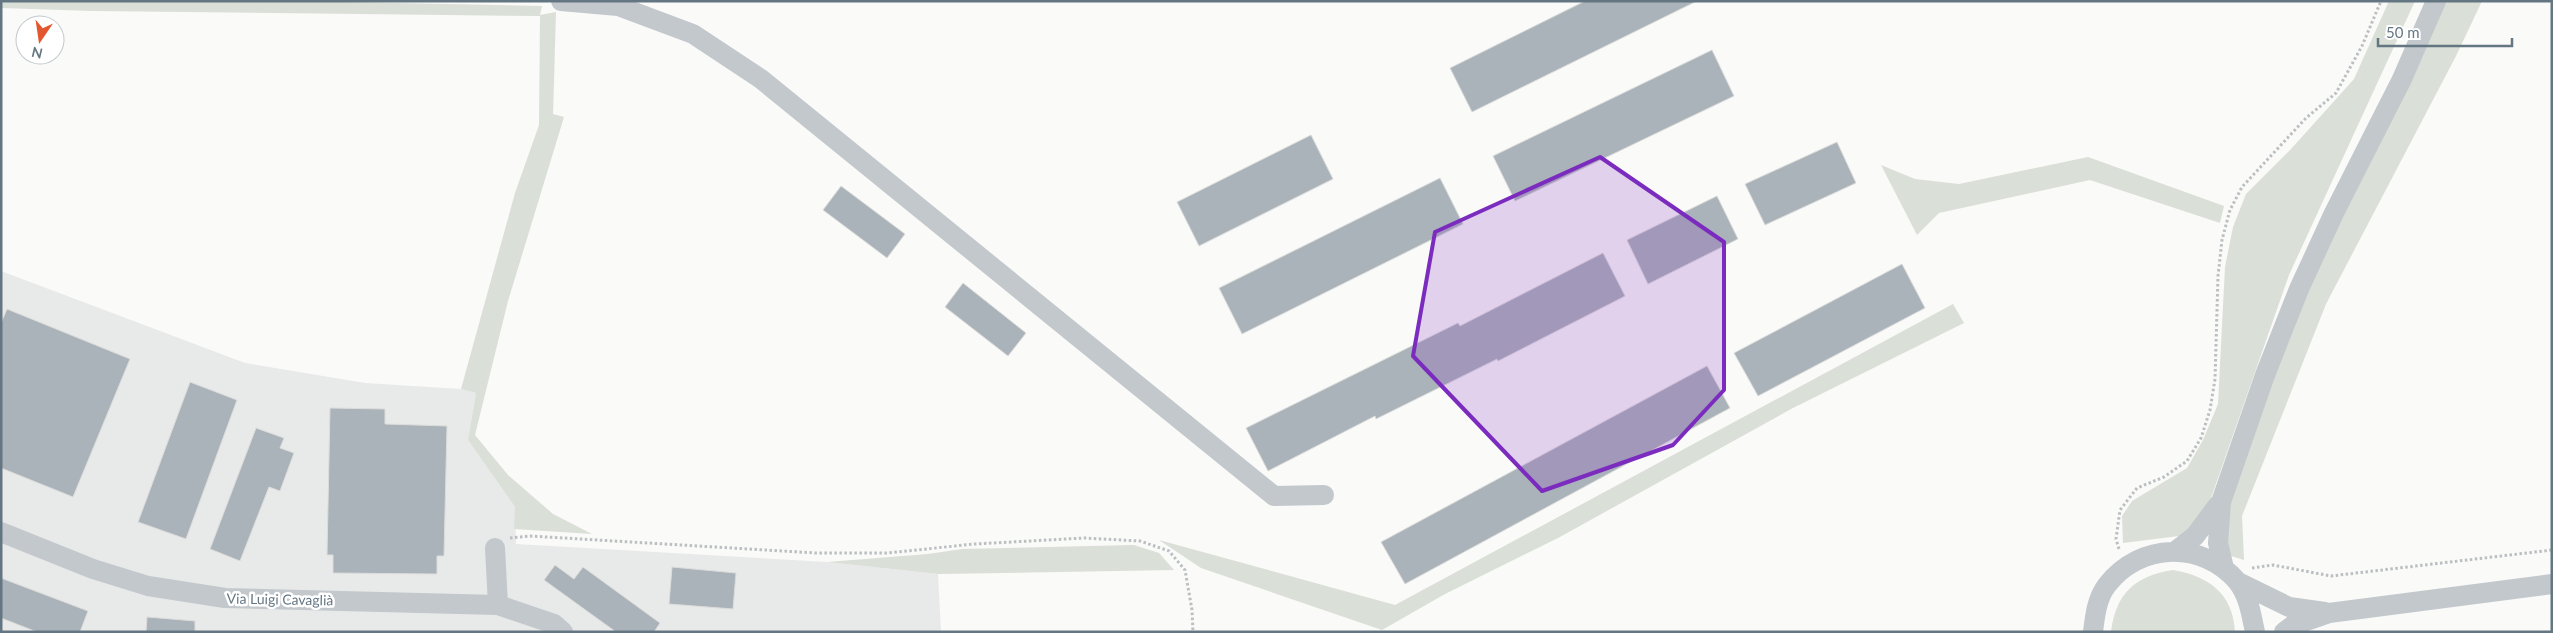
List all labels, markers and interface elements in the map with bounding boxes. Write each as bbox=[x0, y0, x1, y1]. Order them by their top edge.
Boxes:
north arrow bbox=[15, 15, 65, 65]
scale bar bbox=[2378, 15, 2512, 47]
text: 50 m bbox=[2386, 23, 2420, 41]
text: N bbox=[30, 44, 44, 63]
street label: Via Luigi Cavaglià bbox=[227, 590, 334, 608]

